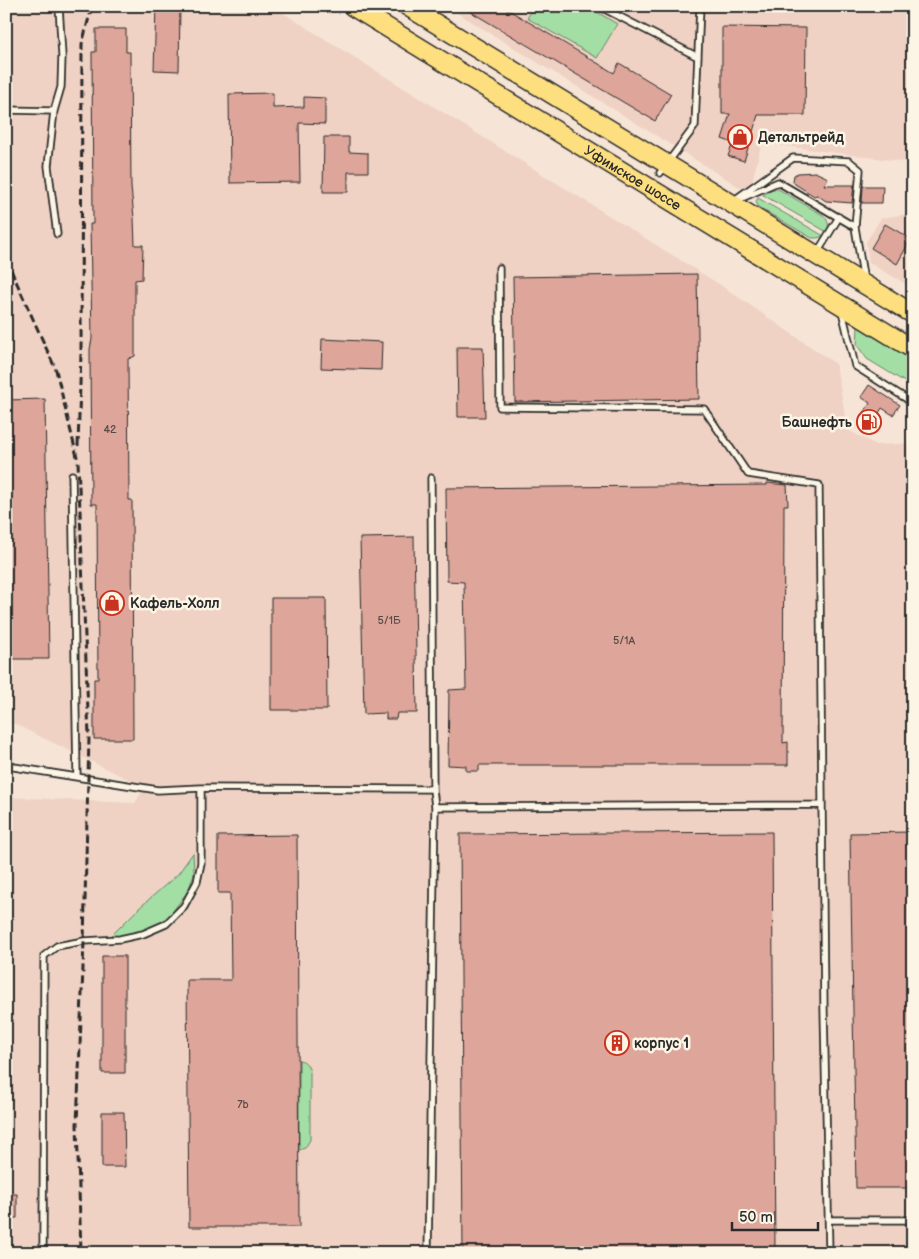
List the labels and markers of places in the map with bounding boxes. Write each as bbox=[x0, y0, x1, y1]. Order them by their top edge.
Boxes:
shop icon: Детальтрейд bbox=[727, 124, 753, 150]
place label: Детальтрейд bbox=[758, 129, 844, 146]
fuel station icon: Башнефть bbox=[856, 409, 882, 435]
place label: Башнефть bbox=[782, 414, 853, 431]
shop icon: Кафель-Холл bbox=[99, 590, 125, 616]
place label: Кафель-Холл bbox=[130, 595, 220, 612]
building icon: корпус 1 bbox=[604, 1030, 630, 1056]
place label: корпус 1 bbox=[634, 1035, 689, 1052]

